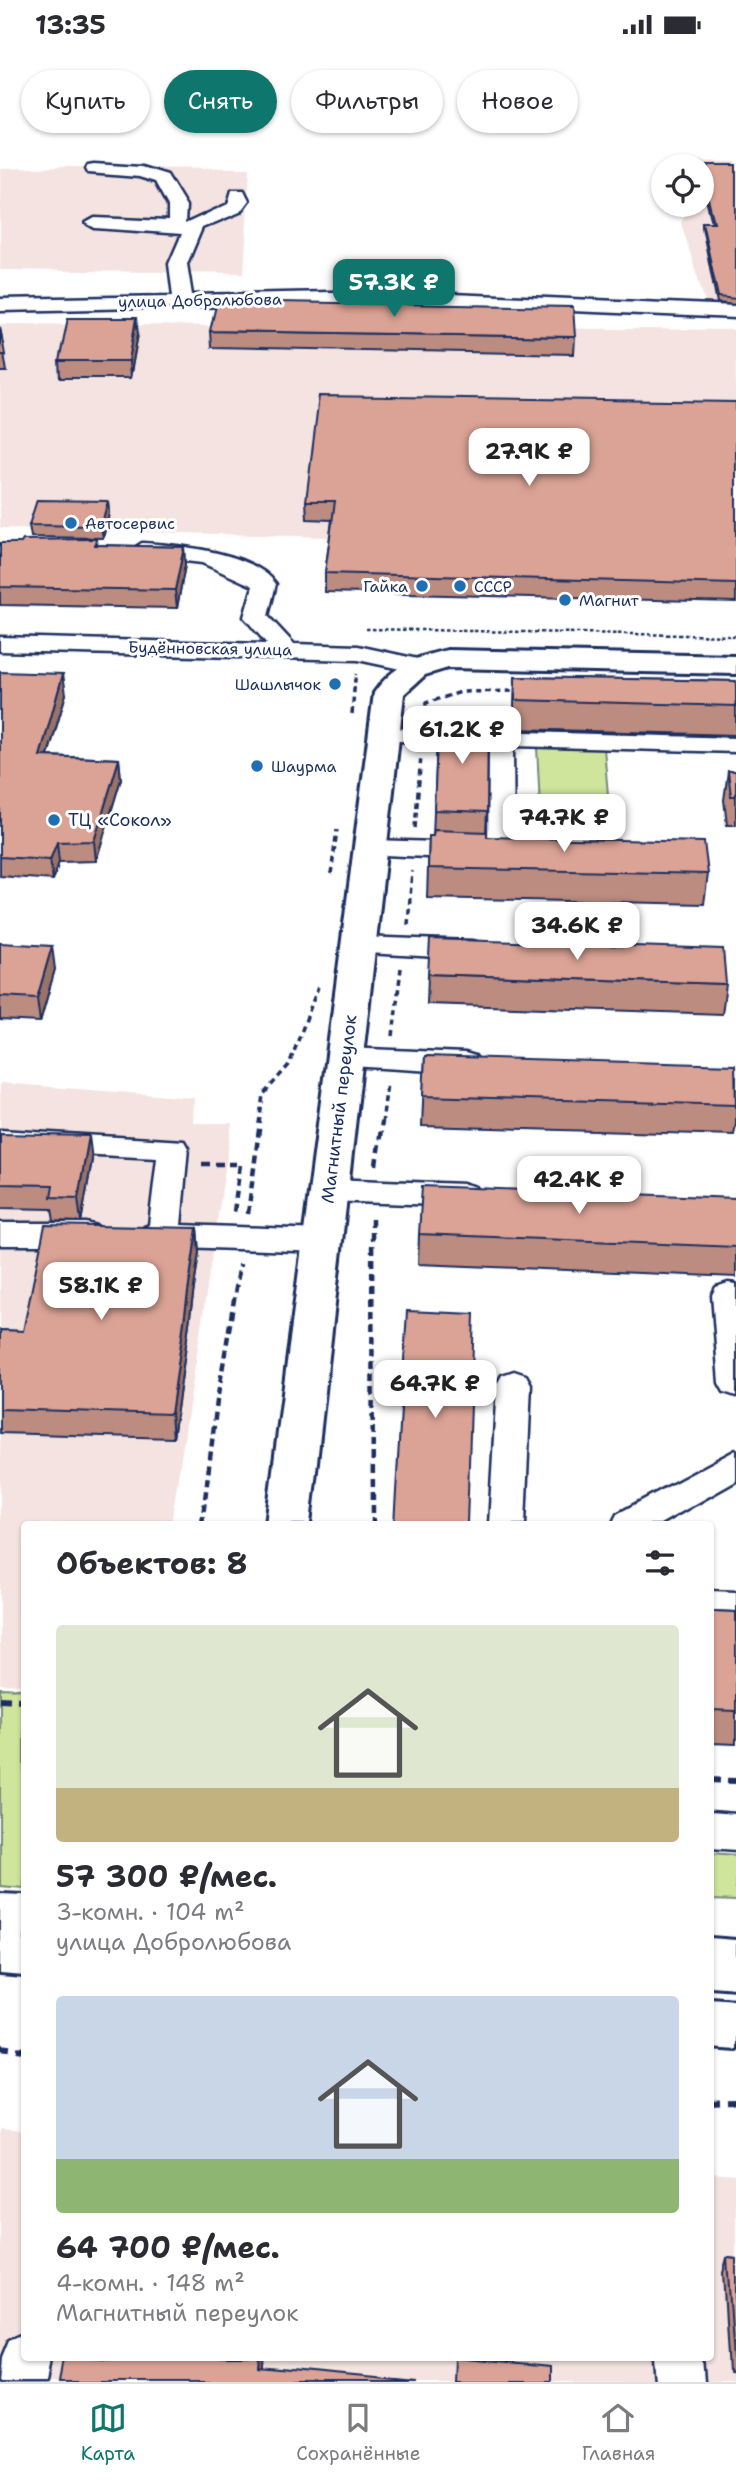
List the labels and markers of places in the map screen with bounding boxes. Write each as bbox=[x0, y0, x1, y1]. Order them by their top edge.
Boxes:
pin: 57.3K ₽ bbox=[329, 259, 459, 319]
pin: 27.9K ₽ bbox=[464, 429, 594, 488]
place label: Автосервис bbox=[85, 513, 175, 534]
marker: Автосервис bbox=[63, 515, 79, 531]
place label: Гайка bbox=[363, 576, 408, 597]
place label: СССР bbox=[474, 576, 512, 597]
marker: Гайка bbox=[414, 578, 430, 594]
marker: СССР bbox=[452, 578, 468, 594]
place label: Магнит bbox=[579, 590, 640, 611]
marker: Магнит bbox=[557, 592, 573, 608]
place label: Шашлычок bbox=[235, 674, 322, 695]
marker: Шашлычок bbox=[327, 676, 343, 692]
pin: 61.2K ₽ bbox=[397, 707, 527, 766]
place label: Шаурма bbox=[271, 756, 336, 777]
marker: Шаурма bbox=[249, 758, 265, 774]
pin: 74.7K ₽ bbox=[499, 795, 629, 854]
place label: ТЦ «Сокол» bbox=[68, 808, 172, 832]
marker: ТЦ «Сокол» bbox=[46, 812, 62, 828]
pin: 34.6K ₽ bbox=[512, 902, 642, 962]
pin: 42.4K ₽ bbox=[514, 1157, 644, 1216]
pin: 58.1K ₽ bbox=[36, 1263, 166, 1322]
pin: 64.7K ₽ bbox=[370, 1361, 500, 1420]

